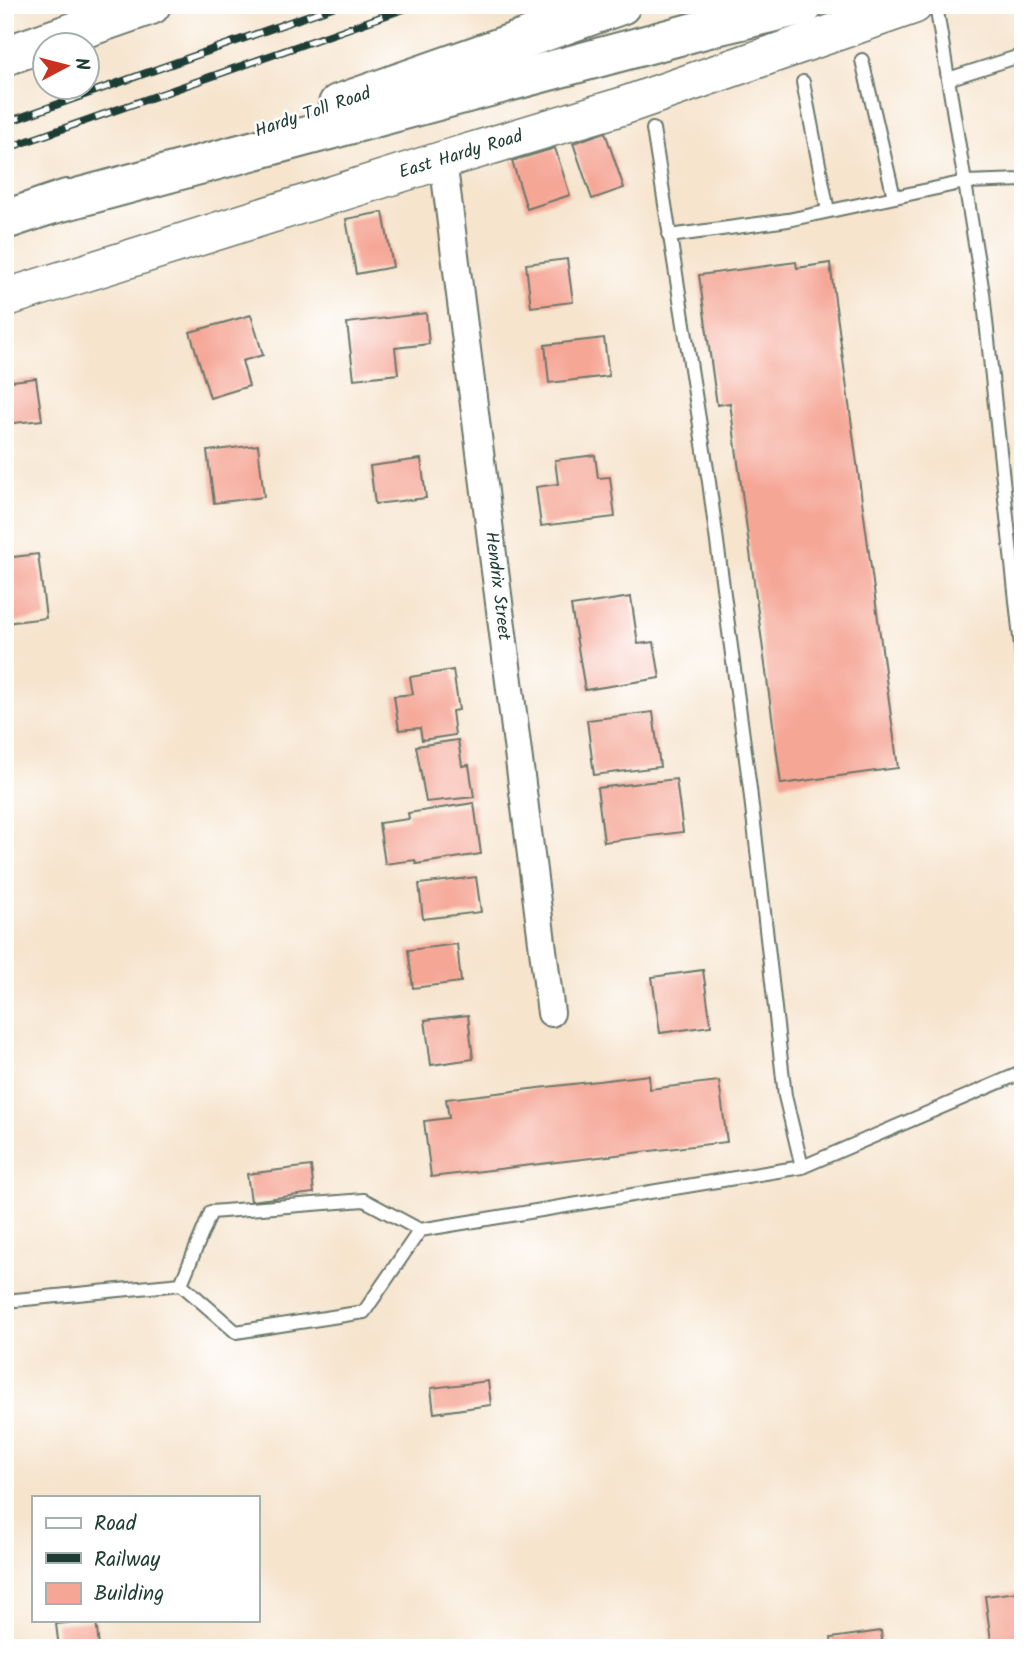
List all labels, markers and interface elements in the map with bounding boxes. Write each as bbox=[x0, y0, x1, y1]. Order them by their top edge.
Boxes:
north arrow bbox=[32, 32, 102, 102]
text: N bbox=[65, 56, 97, 72]
street label: Hardy Toll Road bbox=[251, 79, 376, 146]
street label: East Hardy Road bbox=[396, 122, 527, 188]
street label: Hendrix Street bbox=[476, 530, 518, 643]
legend bbox=[32, 1496, 259, 1622]
text: Road bbox=[94, 1508, 137, 1541]
text: Railway bbox=[94, 1544, 160, 1577]
text: Building bbox=[94, 1578, 164, 1611]

